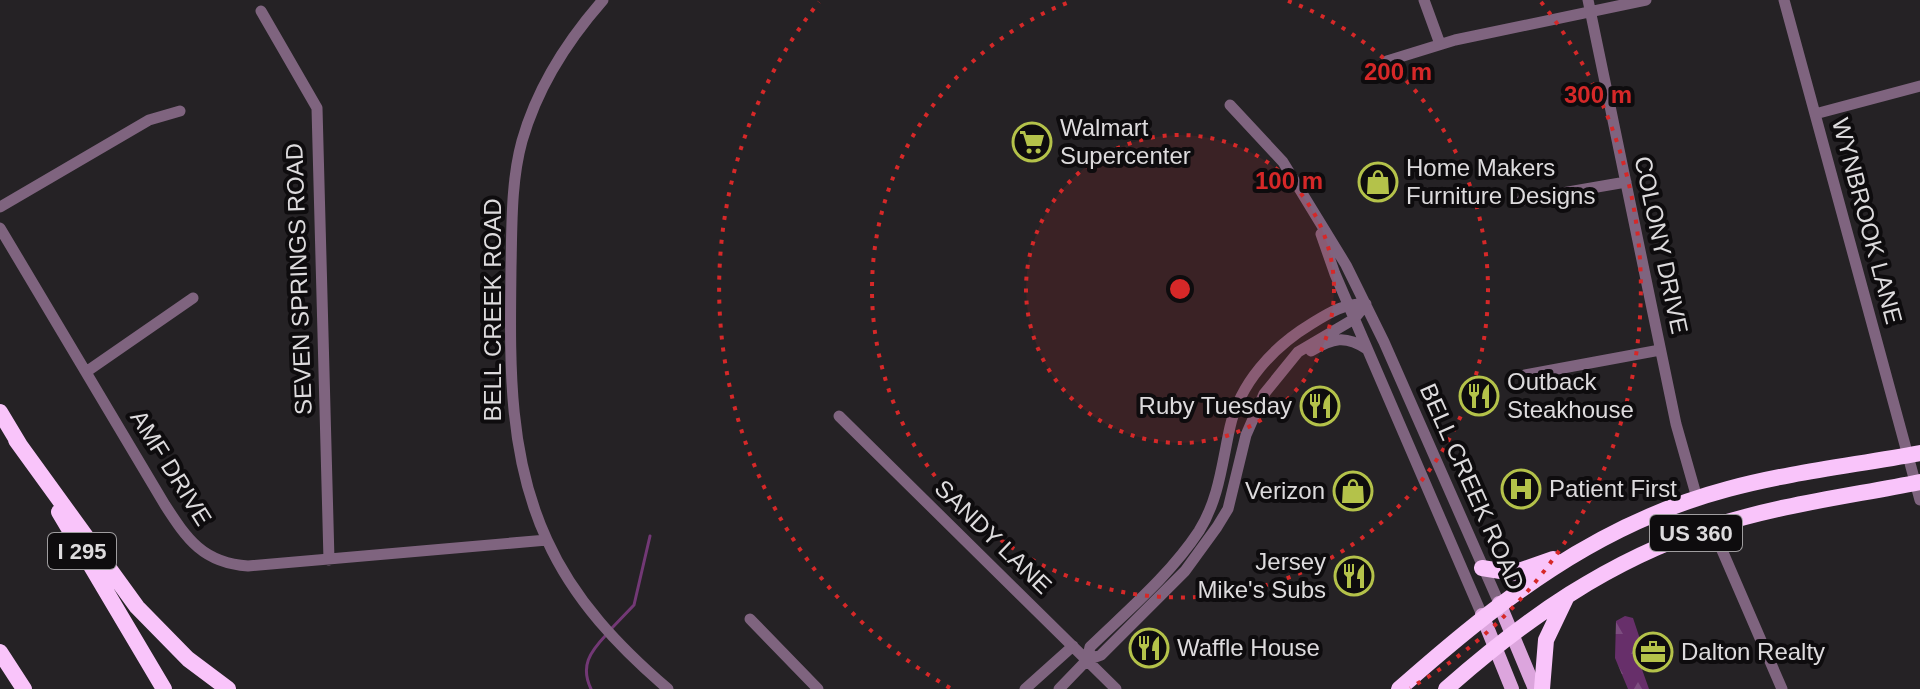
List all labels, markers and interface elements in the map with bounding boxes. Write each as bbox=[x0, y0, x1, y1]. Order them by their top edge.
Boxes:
text: 200 m bbox=[1364, 58, 1432, 85]
text: 300 m bbox=[1564, 81, 1632, 108]
place label: Walmart Supercenter bbox=[1060, 114, 1191, 169]
street label: WYNBROOK LANE bbox=[1827, 115, 1908, 327]
supermarket icon: Walmart Supercenter bbox=[1011, 121, 1053, 163]
street label: SEVEN SPRINGS ROAD bbox=[280, 143, 317, 415]
place label: Home Makers Furniture Designs bbox=[1406, 154, 1595, 209]
street label: COLONY DRIVE bbox=[1629, 154, 1694, 336]
shop icon: Home Makers Furniture Designs bbox=[1357, 161, 1399, 203]
text: 100 m bbox=[1255, 167, 1323, 194]
street label: BELL CREEK ROAD bbox=[479, 198, 506, 422]
centre of rings bbox=[1166, 275, 1194, 303]
place label: Outback Steakhouse bbox=[1507, 368, 1634, 423]
restaurant icon: Outback Steakhouse bbox=[1458, 375, 1500, 417]
street label: BELL CREEK ROAD bbox=[1415, 379, 1530, 594]
restaurant icon: Ruby Tuesday bbox=[1299, 385, 1341, 427]
place label: Ruby Tuesday bbox=[1139, 392, 1292, 419]
street label: AMF DRIVE bbox=[125, 405, 217, 530]
hospital icon: Patient First bbox=[1500, 468, 1542, 510]
shop icon: Verizon bbox=[1332, 470, 1374, 512]
street label: SANDY LANE bbox=[929, 474, 1057, 599]
place label: Patient First bbox=[1549, 475, 1677, 502]
place label: Verizon bbox=[1245, 477, 1325, 504]
road number: US 360 bbox=[1650, 515, 1742, 551]
road number: I 295 bbox=[48, 533, 116, 569]
place label: Jersey Mike's Subs bbox=[1197, 548, 1326, 603]
restaurant icon: Jersey Mike's Subs bbox=[1333, 555, 1375, 597]
restaurant icon: Waffle House bbox=[1128, 627, 1170, 669]
office icon: Dalton Realty bbox=[1632, 631, 1674, 673]
place label: Waffle House bbox=[1177, 634, 1320, 661]
place label: Dalton Realty bbox=[1681, 638, 1825, 665]

